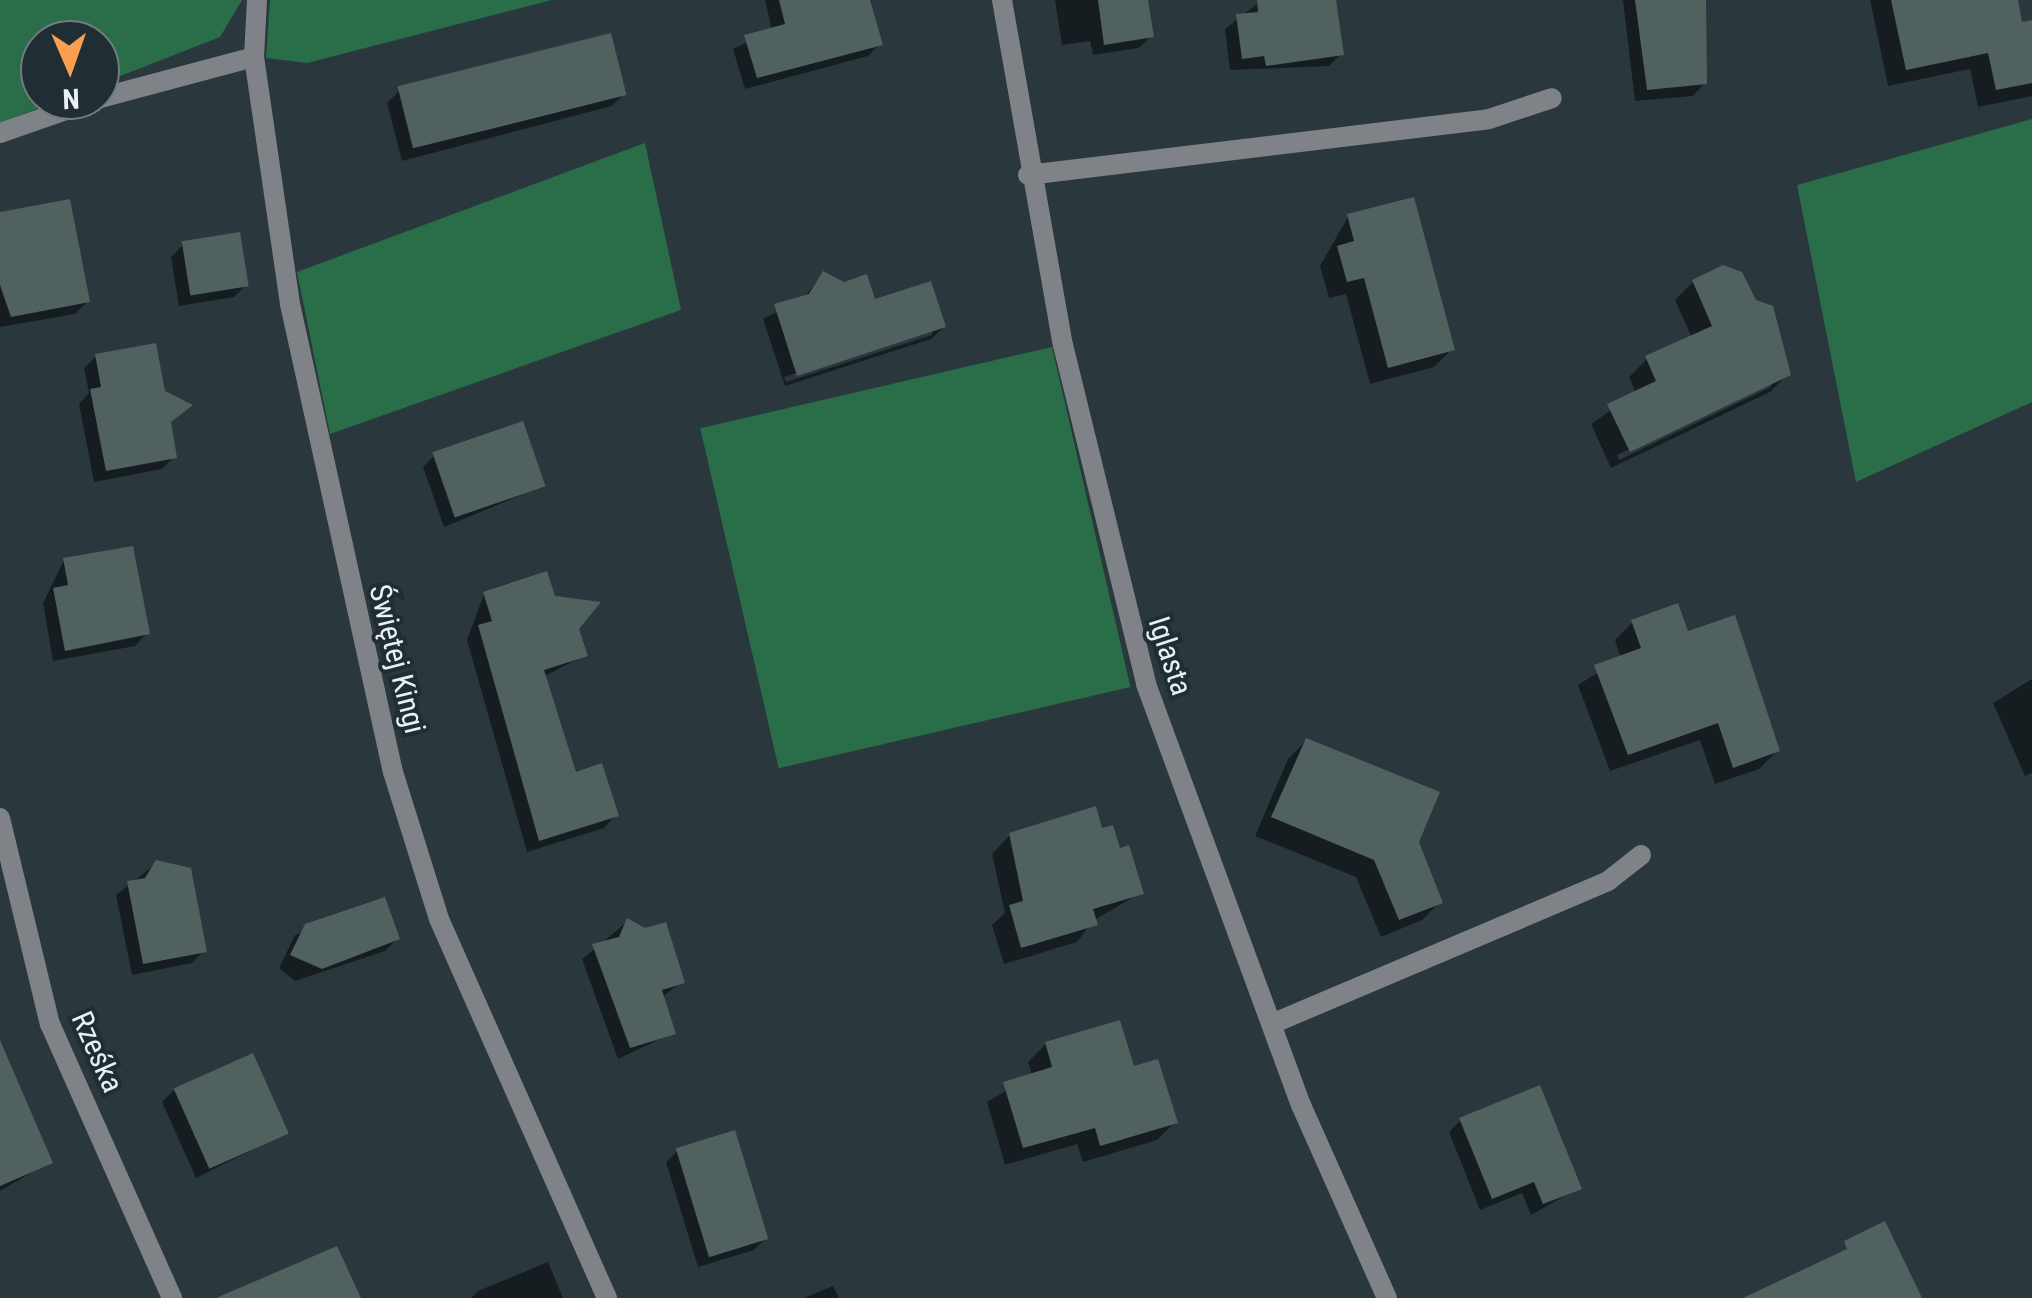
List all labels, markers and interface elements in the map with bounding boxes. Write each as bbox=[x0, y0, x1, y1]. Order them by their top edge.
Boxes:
north arrow bbox=[20, 20, 120, 120]
text: N bbox=[62, 82, 80, 115]
street label: Świętej Kingi bbox=[361, 581, 433, 737]
street label: Iglasta bbox=[1140, 612, 1200, 700]
street label: Rześka bbox=[63, 1006, 131, 1098]

